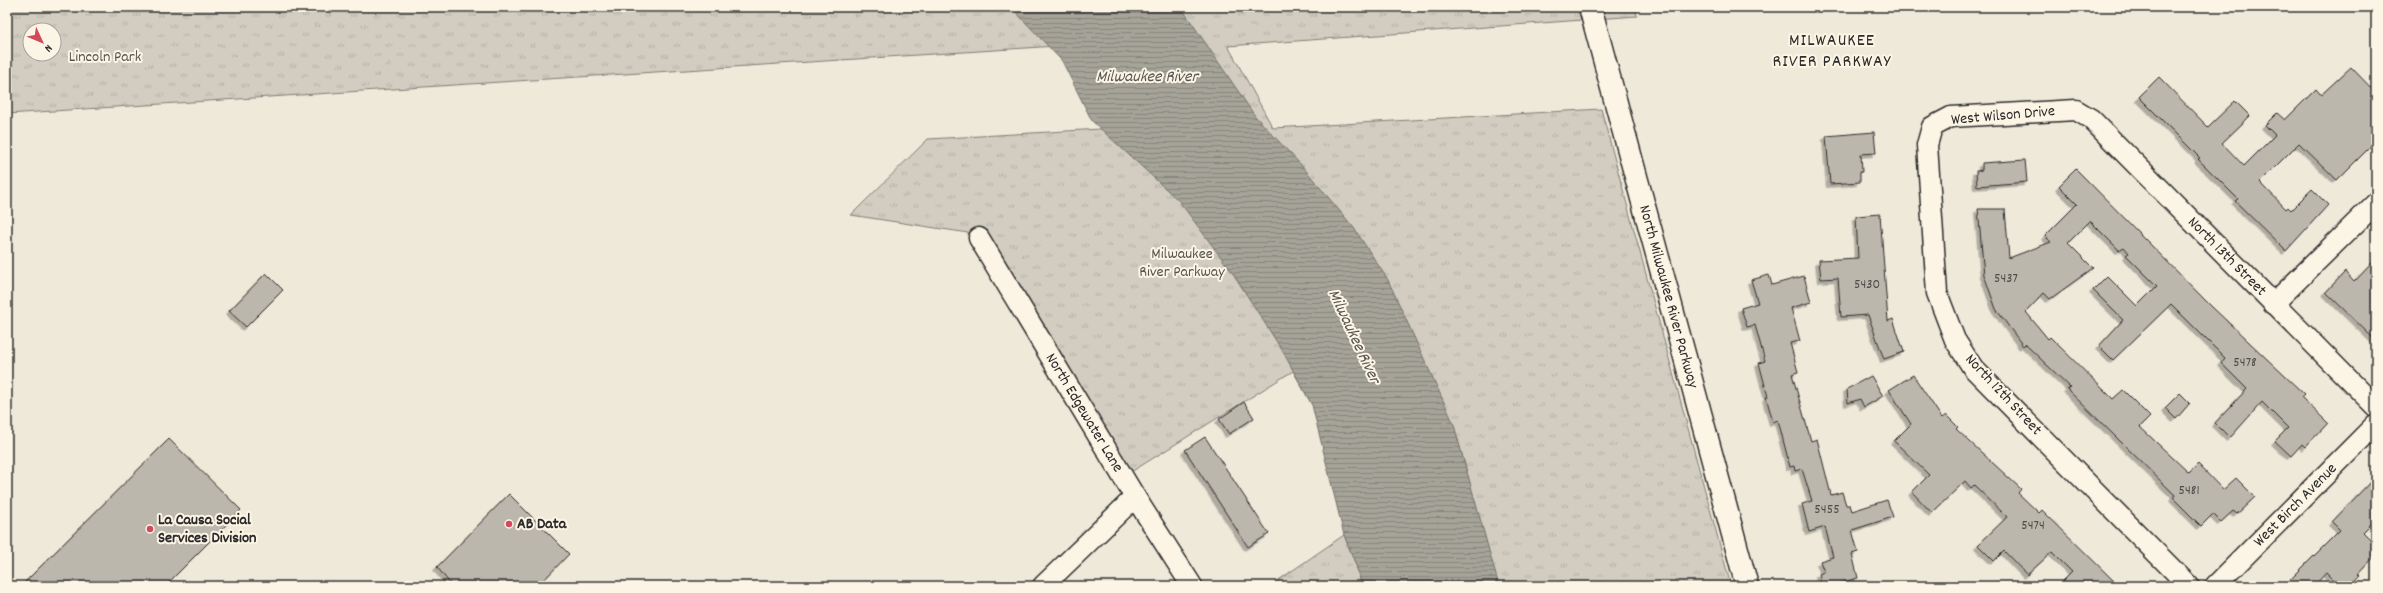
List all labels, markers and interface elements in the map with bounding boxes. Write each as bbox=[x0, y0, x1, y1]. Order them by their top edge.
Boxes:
north arrow bbox=[22, 22, 62, 62]
district label: MILWAUKEE RIVER PARKWAY bbox=[1773, 29, 1892, 75]
text: N bbox=[40, 40, 55, 55]
park label: Lincoln Park bbox=[69, 46, 141, 69]
water label: Milwaukee River bbox=[1096, 66, 1199, 90]
street label: West Wilson Drive bbox=[1950, 100, 2056, 132]
street label: North Milwaukee River Parkway bbox=[1633, 202, 1704, 391]
street label: North 13th Street bbox=[2182, 211, 2272, 302]
park label: Milwaukee River Parkway bbox=[1139, 243, 1225, 284]
house number: 5437 bbox=[1994, 269, 2018, 289]
house number: 5430 bbox=[1854, 275, 1880, 295]
water label: Milwaukee River bbox=[1321, 286, 1386, 390]
street label: North Edgewater Lane bbox=[1039, 349, 1129, 477]
street label: North 12th Street bbox=[1959, 349, 2047, 441]
house number: 5478 bbox=[2233, 353, 2257, 373]
street label: West Birch Avenue bbox=[2248, 458, 2342, 552]
house number: 5481 bbox=[2179, 481, 2199, 501]
house number: 5455 bbox=[1814, 500, 1840, 520]
place label: La Causa Social Services Division bbox=[158, 509, 256, 550]
place label: AB Data bbox=[517, 513, 568, 536]
house number: 5474 bbox=[2021, 516, 2045, 536]
marker: AB Data bbox=[504, 519, 514, 529]
marker: La Causa Social Services Division bbox=[145, 524, 155, 534]

